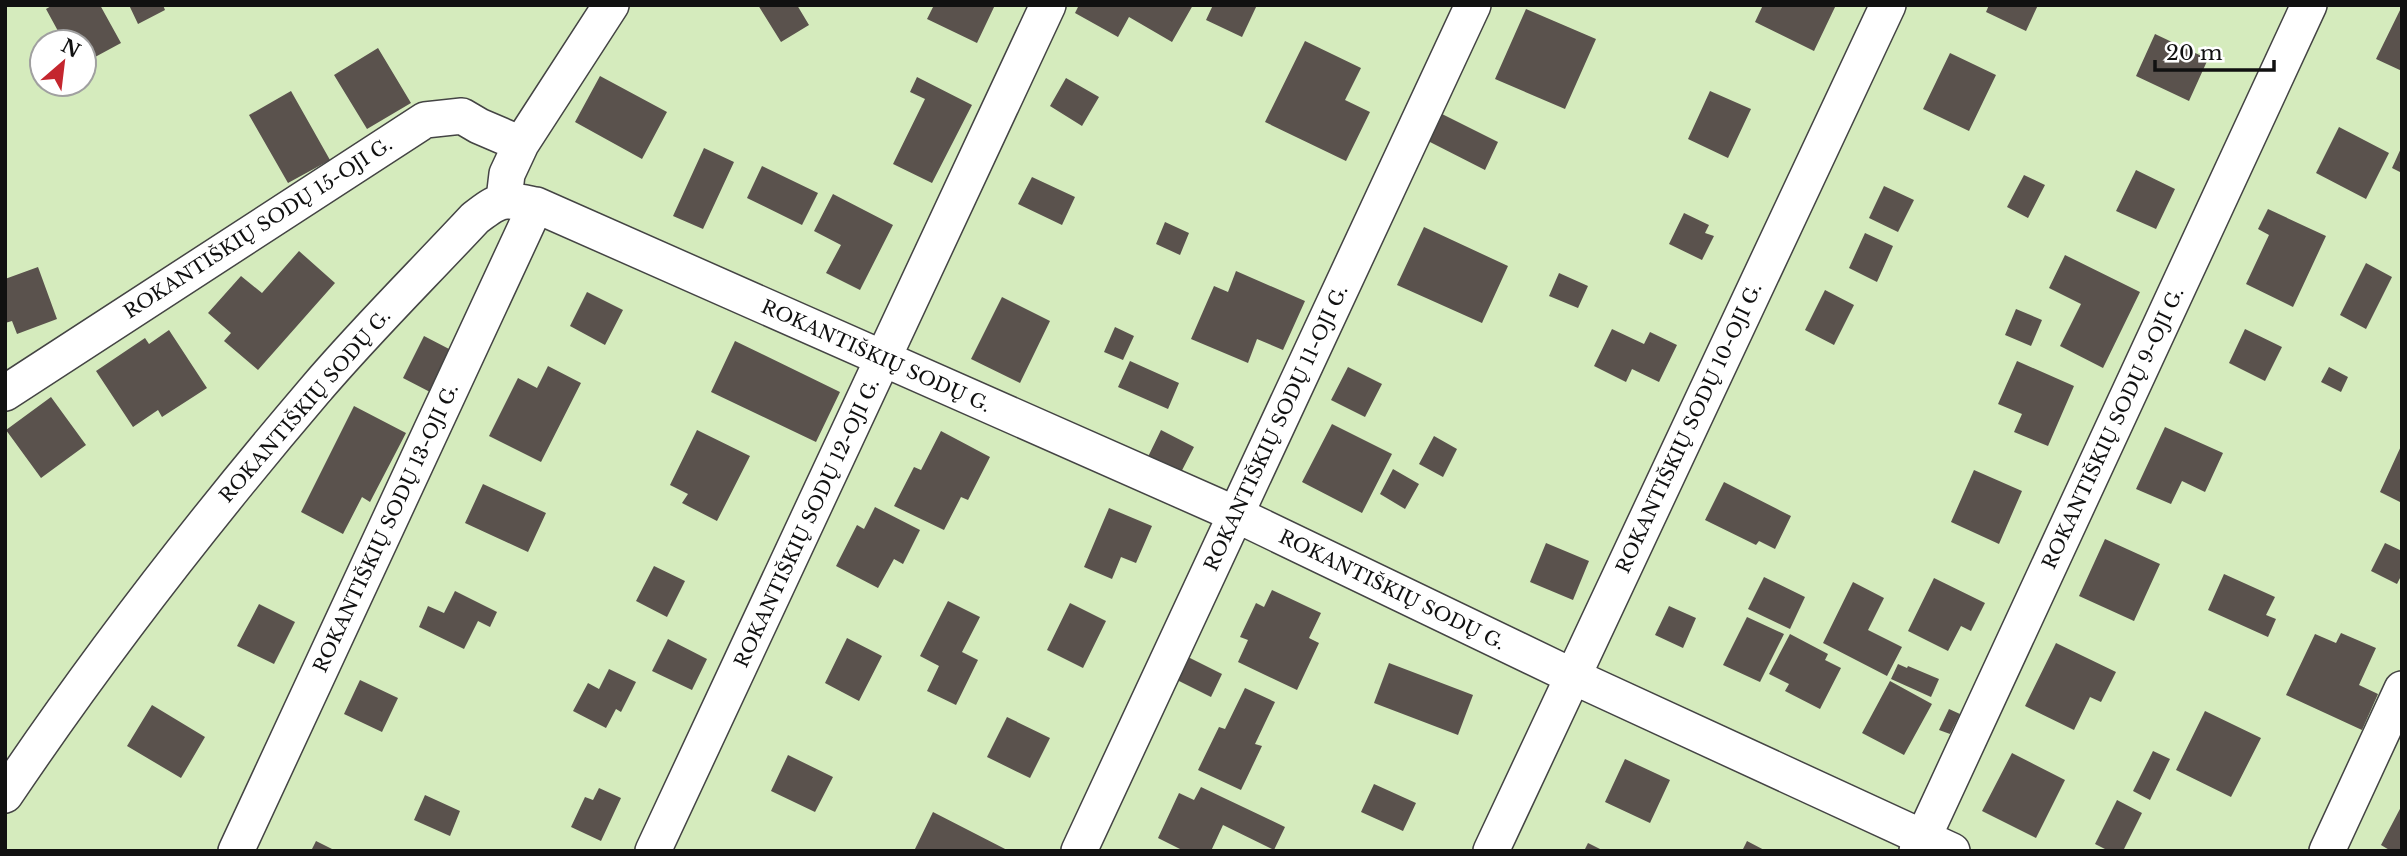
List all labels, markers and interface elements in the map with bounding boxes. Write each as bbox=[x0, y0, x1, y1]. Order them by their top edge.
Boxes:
north arrow bbox=[28, 28, 98, 98]
scale bar bbox=[2155, 28, 2274, 72]
text: N bbox=[57, 34, 84, 63]
text: 20 m bbox=[2166, 40, 2223, 66]
street label: ROKANTIŠKIŲ SODŲ 15-OJI G. bbox=[120, 133, 396, 323]
street label: ROKANTIŠKIŲ SODŲ 10-OJI G. bbox=[1611, 279, 1767, 577]
street label: ROKANTIŠKIŲ SODŲ 11-OJI G. bbox=[1199, 281, 1353, 575]
street label: ROKANTIŠKIŲ SODŲ 9-OJI G. bbox=[2037, 283, 2189, 573]
street label: ROKANTIŠKIŲ SODŲ G. bbox=[758, 295, 994, 417]
street label: ROKANTIŠKIŲ SODŲ G. bbox=[215, 305, 395, 507]
street label: ROKANTIŠKIŲ SODŲ 12-OJI G. bbox=[730, 375, 884, 671]
street label: ROKANTIŠKIŲ SODŲ 13-OJI G. bbox=[309, 380, 463, 676]
street label: ROKANTIŠKIŲ SODŲ G. bbox=[1275, 525, 1509, 655]

